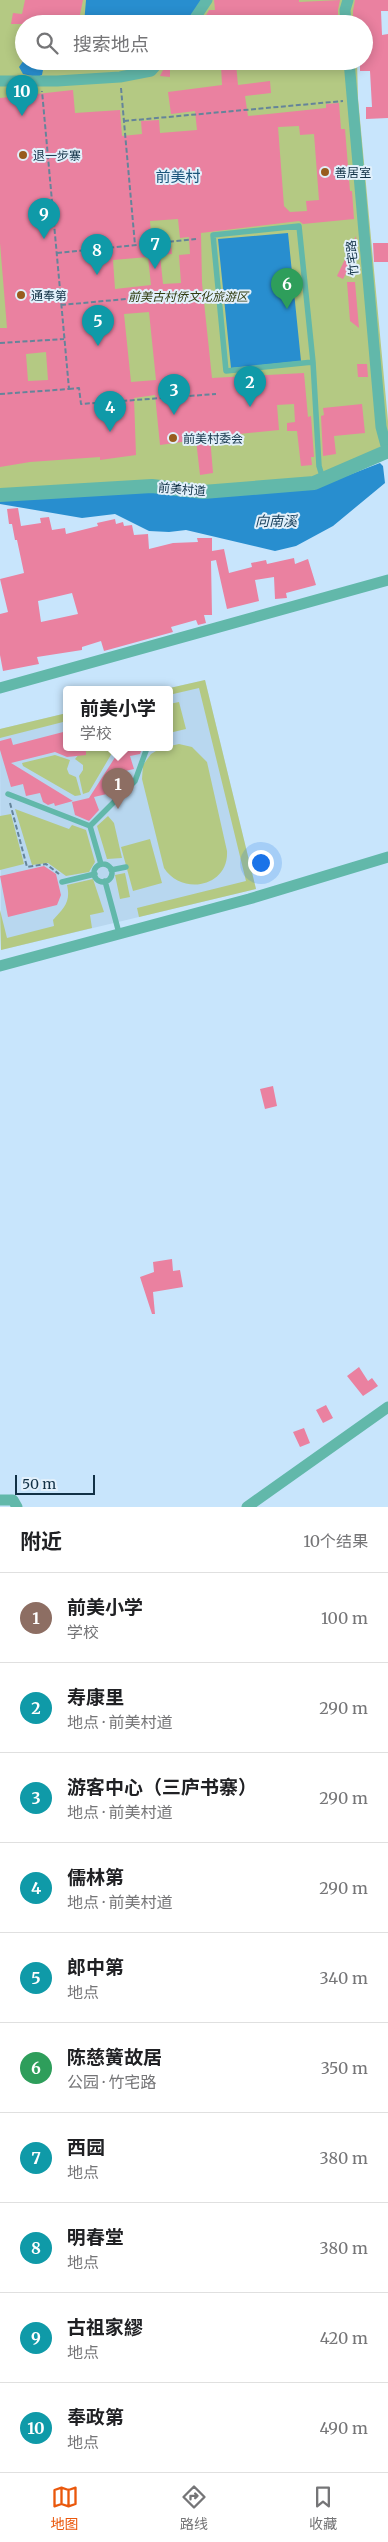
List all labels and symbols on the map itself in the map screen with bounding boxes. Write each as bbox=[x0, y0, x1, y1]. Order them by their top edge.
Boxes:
pin: 10 bbox=[6, 75, 38, 116]
place label: 退一步寨 bbox=[33, 148, 81, 163]
marker: 退一步寨 bbox=[17, 149, 29, 161]
place label: 善居室 bbox=[335, 165, 371, 180]
marker: 善居室 bbox=[319, 166, 331, 178]
district label: 前美村 bbox=[155, 167, 201, 186]
pin: 9 bbox=[28, 198, 60, 239]
pin: 7 bbox=[139, 228, 171, 269]
pin: 8 bbox=[81, 234, 113, 275]
street label: 竹宅路 bbox=[343, 239, 361, 277]
pin: 6 bbox=[271, 268, 303, 309]
place label: 通奉第 bbox=[31, 288, 67, 303]
marker: 通奉第 bbox=[15, 289, 27, 301]
park label: 前美古村侨文化旅游区 bbox=[128, 289, 250, 304]
pin: 5 bbox=[82, 305, 114, 346]
pin: 2 bbox=[234, 366, 266, 407]
pin: 3 bbox=[158, 374, 190, 415]
pin: 4 bbox=[94, 391, 126, 432]
place label: 前美村委会 bbox=[183, 431, 243, 446]
marker: 前美村委会 bbox=[167, 432, 179, 444]
street label: 前美村道 bbox=[157, 479, 207, 499]
water label: 向南溪 bbox=[255, 512, 299, 530]
pin: 1 bbox=[102, 768, 134, 809]
your location bbox=[248, 850, 274, 876]
scale bar bbox=[15, 1472, 95, 1495]

